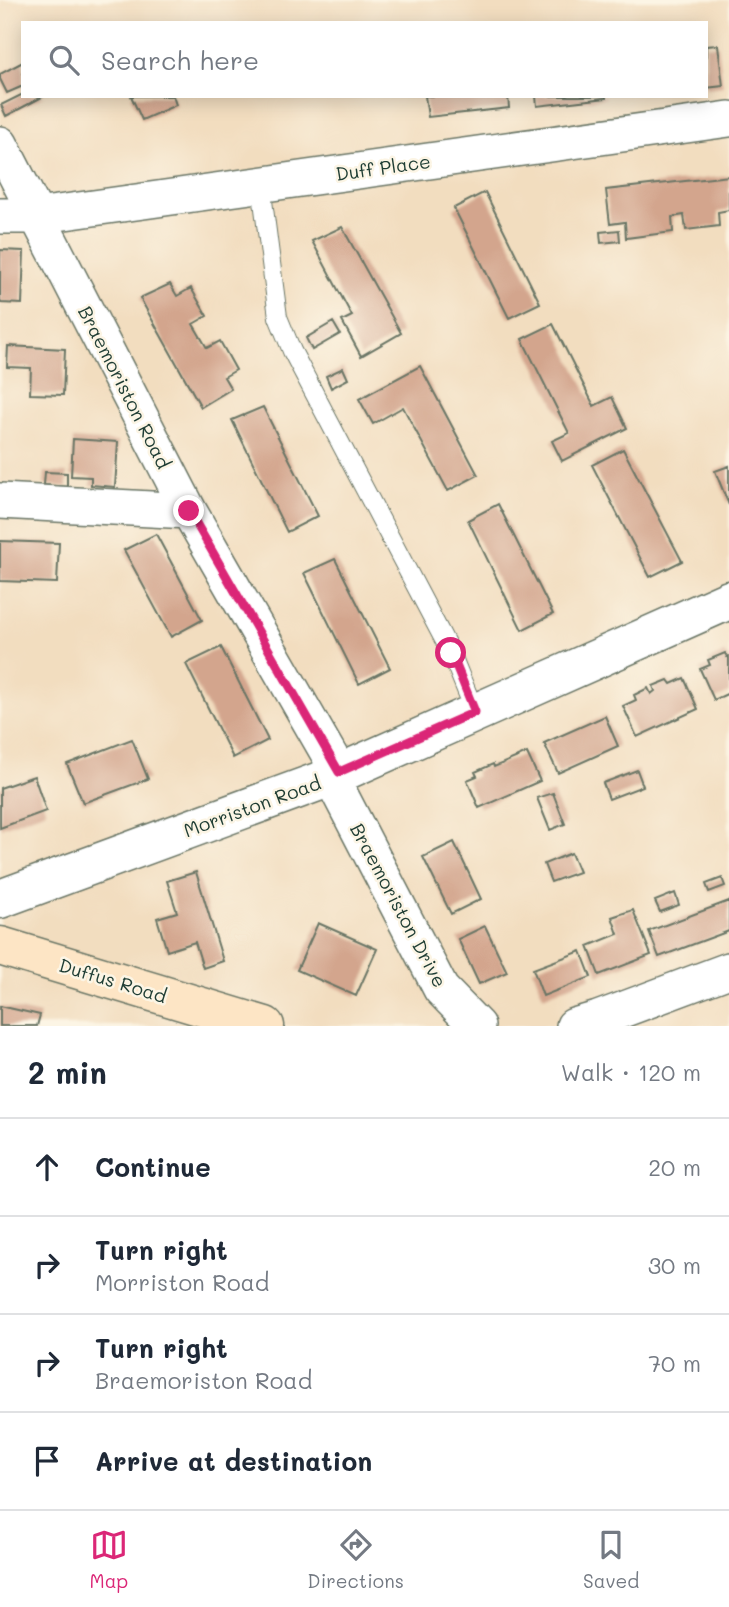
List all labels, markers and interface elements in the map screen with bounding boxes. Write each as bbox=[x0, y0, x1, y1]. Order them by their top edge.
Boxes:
search box bbox=[21, 21, 708, 98]
icon: search bbox=[45, 41, 83, 79]
text: Search here bbox=[101, 43, 259, 77]
street label: Duff Place bbox=[334, 148, 432, 186]
street label: Braemoriston Road bbox=[73, 301, 177, 473]
route end bbox=[173, 495, 204, 526]
route start bbox=[435, 637, 466, 668]
street label: Morriston Road bbox=[180, 770, 324, 842]
street label: Braemoriston Drive bbox=[345, 819, 453, 991]
street label: Duffus Road bbox=[56, 952, 170, 1008]
text: 2 min bbox=[28, 1052, 107, 1092]
text: Walk · 120 m bbox=[561, 1057, 701, 1087]
icon: ahead bbox=[28, 1148, 66, 1186]
text: Continue bbox=[95, 1150, 211, 1184]
text: 20 m bbox=[648, 1152, 701, 1182]
text: Turn right bbox=[95, 1233, 228, 1267]
icon: right bbox=[28, 1246, 66, 1284]
text: 30 m bbox=[648, 1250, 701, 1280]
text: Morriston Road bbox=[95, 1267, 269, 1297]
text: Turn right bbox=[95, 1331, 228, 1365]
icon: right bbox=[28, 1344, 66, 1382]
text: 70 m bbox=[648, 1348, 701, 1378]
text: Braemoriston Road bbox=[95, 1365, 312, 1395]
icon: arrive bbox=[28, 1442, 66, 1480]
text: Arrive at destination bbox=[95, 1444, 372, 1478]
tab: Map bbox=[90, 1526, 128, 1593]
tab: Directions bbox=[307, 1526, 404, 1593]
tab: Saved bbox=[583, 1526, 639, 1593]

